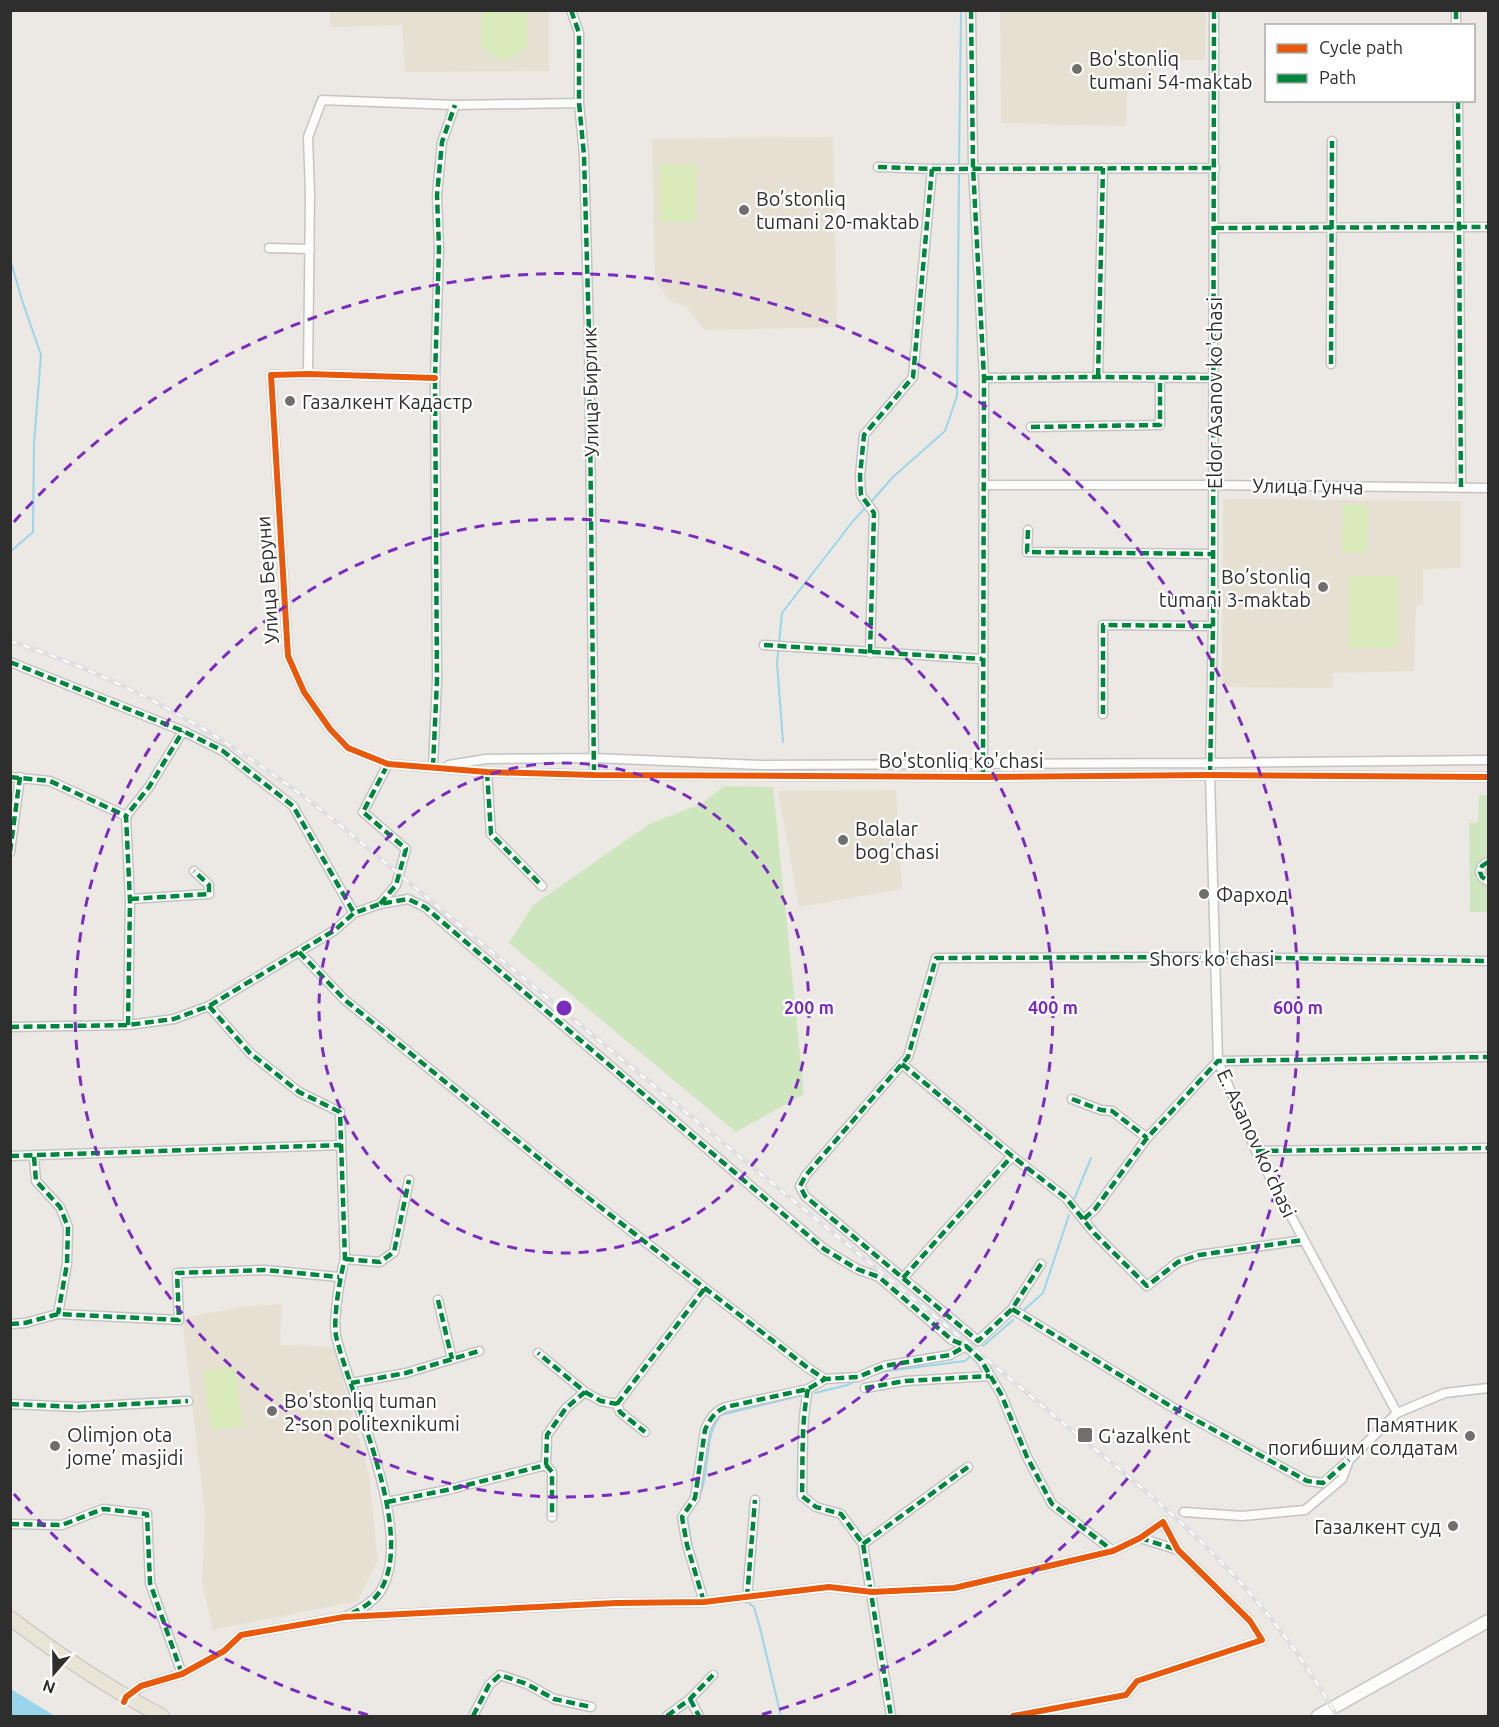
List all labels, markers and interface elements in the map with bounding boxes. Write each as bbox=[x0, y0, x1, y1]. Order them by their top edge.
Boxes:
legend bbox=[1265, 24, 1475, 102]
text: Cycle path bbox=[1319, 37, 1403, 57]
place label: Bo'stonliq tumani 54-maktab bbox=[1089, 47, 1252, 93]
marker: Bo'stonliq tumani 54-maktab bbox=[1070, 62, 1084, 76]
text: Path bbox=[1319, 67, 1356, 87]
place label: Bo’stonliq tumani 20-maktab bbox=[756, 187, 919, 233]
marker: Bo’stonliq tumani 20-maktab bbox=[737, 203, 751, 217]
street label: Eldor Asanov ko'chasi bbox=[1203, 297, 1226, 489]
street label: Улица Бирлик bbox=[577, 327, 603, 457]
place label: Газалкент Кадастр bbox=[302, 390, 473, 413]
marker: Газалкент Кадастр bbox=[283, 394, 297, 408]
street label: Улица Гунча bbox=[1252, 474, 1364, 498]
street label: Улица Беруни bbox=[251, 515, 283, 645]
place label: Bo’stonliq tumani 3-maktab bbox=[1159, 565, 1311, 611]
marker: Bo’stonliq tumani 3-maktab bbox=[1316, 580, 1330, 594]
street label: Bo'stonliq ko'chasi bbox=[878, 749, 1044, 772]
place label: Bolalar bog'chasi bbox=[855, 817, 939, 863]
marker: Bolalar bog'chasi bbox=[836, 833, 850, 847]
place label: Фарход bbox=[1216, 883, 1288, 906]
marker: Фарход bbox=[1197, 887, 1211, 901]
street label: Shors ko'chasi bbox=[1150, 947, 1274, 970]
text: 200 m bbox=[784, 997, 834, 1017]
text: 400 m bbox=[1028, 997, 1078, 1017]
text: 600 m bbox=[1273, 997, 1323, 1017]
centre of rings bbox=[554, 998, 574, 1018]
street label: E. Asanov ko'chasi bbox=[1213, 1065, 1301, 1221]
place label: Bo'stonliq tuman 2-son politexnikumi bbox=[284, 1389, 460, 1435]
marker: Bo'stonliq tuman 2-son politexnikumi bbox=[265, 1404, 279, 1418]
place label: Памятник погибшим солдатам bbox=[1268, 1413, 1458, 1459]
place label: Olimjon ota jome’ masjidi bbox=[65, 1423, 183, 1469]
place label: Gʻazalkent bbox=[1098, 1424, 1191, 1447]
marker: Gʻazalkent bbox=[1076, 1426, 1094, 1444]
marker: Памятник погибшим солдатам bbox=[1463, 1429, 1477, 1443]
marker: Olimjon ota jome’ masjidi bbox=[48, 1439, 62, 1453]
place label: Газалкент суд bbox=[1314, 1515, 1441, 1538]
marker: Газалкент суд bbox=[1446, 1519, 1460, 1533]
north arrow bbox=[24, 1643, 84, 1703]
text: N bbox=[40, 1677, 58, 1698]

